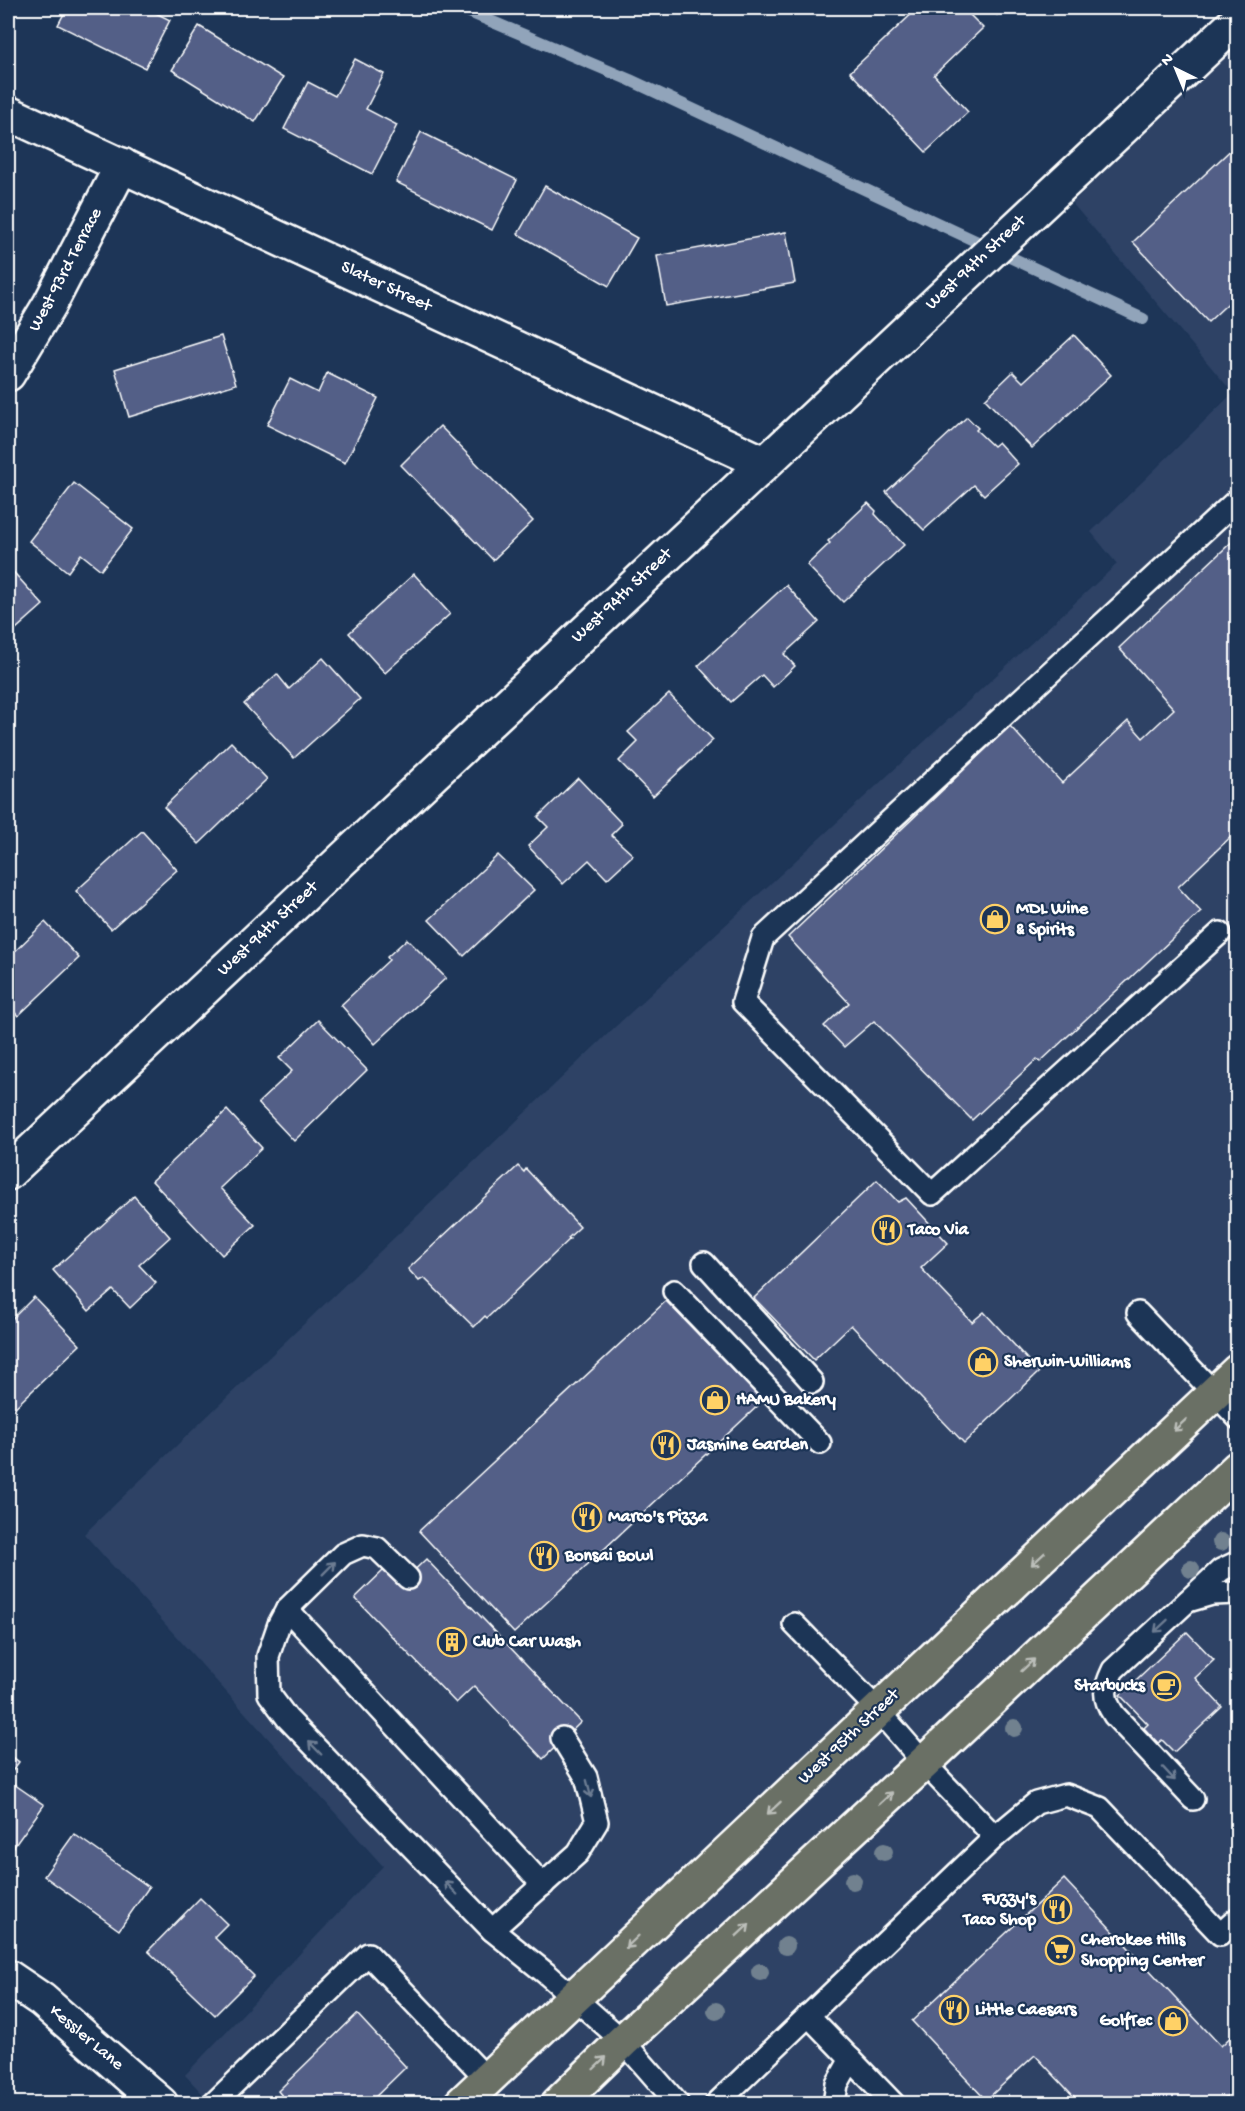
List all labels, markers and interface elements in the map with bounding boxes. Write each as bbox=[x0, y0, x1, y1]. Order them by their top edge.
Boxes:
north arrow bbox=[1146, 39, 1206, 99]
text: N bbox=[1158, 50, 1179, 71]
street label: West 93rd Terrace bbox=[25, 204, 108, 335]
street label: West 94th Street bbox=[921, 210, 1032, 315]
street label: Slater Street bbox=[337, 257, 436, 318]
street label: West 94th Street bbox=[567, 543, 678, 648]
street label: West 94th Street bbox=[213, 876, 324, 981]
place label: MDL Wine & Spirits bbox=[1016, 899, 1089, 941]
shop icon: MDL Wine & Spirits bbox=[979, 903, 1011, 935]
restaurant icon: Taco Via bbox=[871, 1214, 903, 1246]
place label: Taco Via bbox=[906, 1220, 970, 1241]
shop icon: Sherwin-Williams bbox=[967, 1346, 999, 1378]
place label: Sherwin-Williams bbox=[1004, 1352, 1132, 1373]
shop icon: HAMU Bakery bbox=[699, 1384, 731, 1416]
place label: HAMU Bakery bbox=[736, 1390, 836, 1411]
one-way arrow bbox=[1172, 1418, 1187, 1432]
restaurant icon: Jasmine Garden bbox=[650, 1429, 682, 1461]
place label: Jasmine Garden bbox=[686, 1435, 809, 1456]
restaurant icon: Marco's Pizza bbox=[571, 1501, 603, 1533]
place label: Marco's Pizza bbox=[608, 1507, 708, 1528]
restaurant icon: Bonsai Bowl bbox=[528, 1540, 560, 1572]
place label: Bonsai Bowl bbox=[564, 1546, 653, 1567]
one-way arrow bbox=[1030, 1552, 1045, 1566]
one-way arrow bbox=[321, 1561, 336, 1575]
one-way arrow bbox=[1154, 1619, 1169, 1633]
building icon: Club Car Wash bbox=[436, 1626, 468, 1658]
place label: Club Car Wash bbox=[472, 1632, 581, 1653]
one-way arrow bbox=[1021, 1658, 1036, 1672]
cafe icon: Starbucks bbox=[1150, 1670, 1182, 1702]
place label: Starbucks bbox=[1074, 1676, 1146, 1697]
street label: West 95th Street bbox=[794, 1684, 905, 1789]
one-way arrow bbox=[309, 1741, 323, 1756]
one-way arrow bbox=[1162, 1766, 1176, 1781]
one-way arrow bbox=[584, 1779, 596, 1798]
one-way arrow bbox=[878, 1791, 893, 1805]
one-way arrow bbox=[766, 1801, 781, 1815]
one-way arrow bbox=[444, 1880, 459, 1895]
place label: Fuzzy's Taco Shop bbox=[961, 1889, 1037, 1931]
restaurant icon: Fuzzy's Taco Shop bbox=[1041, 1893, 1073, 1925]
one-way arrow bbox=[735, 1923, 750, 1937]
place label: Cherokee Hills Shopping Center bbox=[1080, 1930, 1206, 1972]
supermarket icon: Cherokee Hills Shopping Center bbox=[1044, 1934, 1076, 1966]
one-way arrow bbox=[625, 1935, 640, 1950]
restaurant icon: Little Caesars bbox=[938, 1994, 970, 2026]
place label: Little Caesars bbox=[975, 2000, 1078, 2021]
street label: Kessler Lane bbox=[44, 2001, 128, 2076]
shop icon: GolfTec bbox=[1157, 2005, 1189, 2037]
place label: GolfTec bbox=[1099, 2011, 1153, 2032]
one-way arrow bbox=[592, 2056, 607, 2070]

